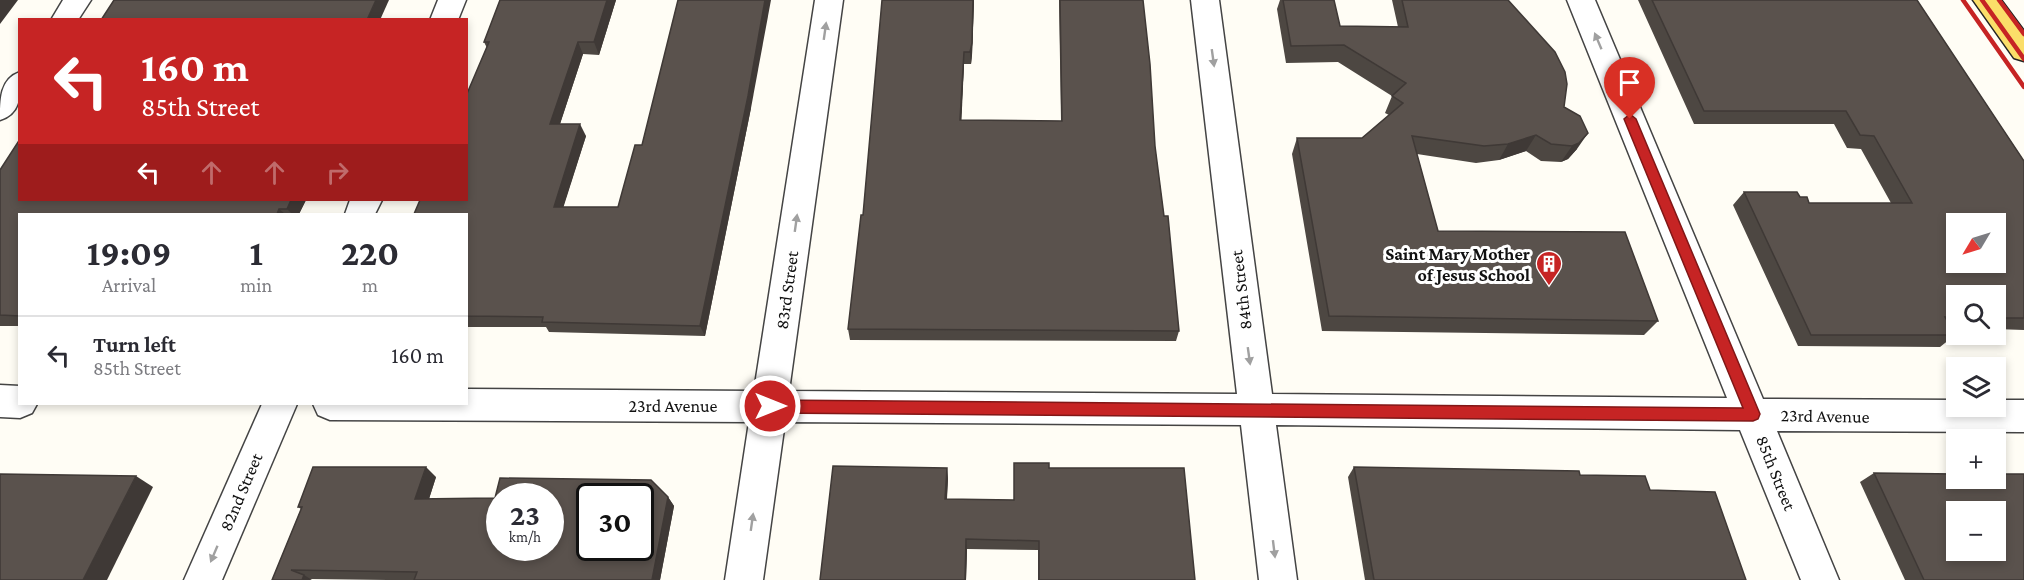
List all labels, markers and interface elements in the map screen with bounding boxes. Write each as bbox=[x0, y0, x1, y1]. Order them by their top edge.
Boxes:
one-way arrow bbox=[820, 21, 829, 40]
one-way arrow bbox=[1593, 32, 1602, 50]
icon: left bbox=[42, 42, 120, 120]
text: 160 m bbox=[141, 43, 249, 90]
one-way arrow bbox=[1208, 49, 1218, 68]
pin bbox=[1604, 57, 1655, 119]
icon: arrive bbox=[1613, 66, 1646, 99]
text: 85th Street bbox=[141, 92, 260, 122]
icon: left bbox=[132, 156, 165, 189]
icon: ahead bbox=[195, 156, 228, 189]
icon: ahead bbox=[258, 156, 291, 189]
icon: right bbox=[321, 156, 354, 189]
north arrow bbox=[1946, 213, 2006, 273]
map controls bbox=[1946, 213, 2006, 561]
one-way arrow bbox=[792, 214, 801, 233]
text: 19:09 bbox=[87, 233, 171, 273]
text: 1 bbox=[250, 233, 263, 273]
text: 220 bbox=[341, 233, 399, 273]
place label: Saint Mary Mother of Jesus School bbox=[1385, 244, 1530, 285]
street label: 84th Street bbox=[1226, 248, 1256, 331]
street label: 83rd Street bbox=[772, 249, 803, 330]
building icon: Saint Mary Mother of Jesus School bbox=[1534, 249, 1564, 287]
text: Arrival bbox=[102, 274, 156, 296]
text: min bbox=[240, 274, 272, 296]
text: m bbox=[362, 274, 378, 296]
button: search bbox=[1946, 285, 2006, 345]
text: Turn left bbox=[93, 332, 176, 357]
icon: left bbox=[42, 339, 75, 372]
text: 160 m bbox=[391, 343, 444, 368]
one-way arrow bbox=[1244, 346, 1253, 365]
text: 85th Street bbox=[93, 357, 181, 379]
button: layers bbox=[1946, 357, 2006, 417]
position arrow bbox=[738, 374, 802, 438]
street label: 23rd Avenue bbox=[629, 396, 718, 416]
street label: 23rd Avenue bbox=[1780, 405, 1870, 427]
button: + bbox=[1946, 429, 2006, 489]
street label: 85th Street bbox=[1752, 433, 1800, 514]
street label: 82nd Street bbox=[216, 449, 267, 534]
speed limit sign: 30 bbox=[576, 483, 654, 561]
text: 23 bbox=[510, 498, 540, 531]
button: − bbox=[1946, 501, 2006, 561]
one-way arrow bbox=[748, 513, 757, 532]
text: km/h bbox=[509, 529, 541, 545]
one-way arrow bbox=[1270, 540, 1279, 559]
one-way arrow bbox=[209, 545, 219, 563]

